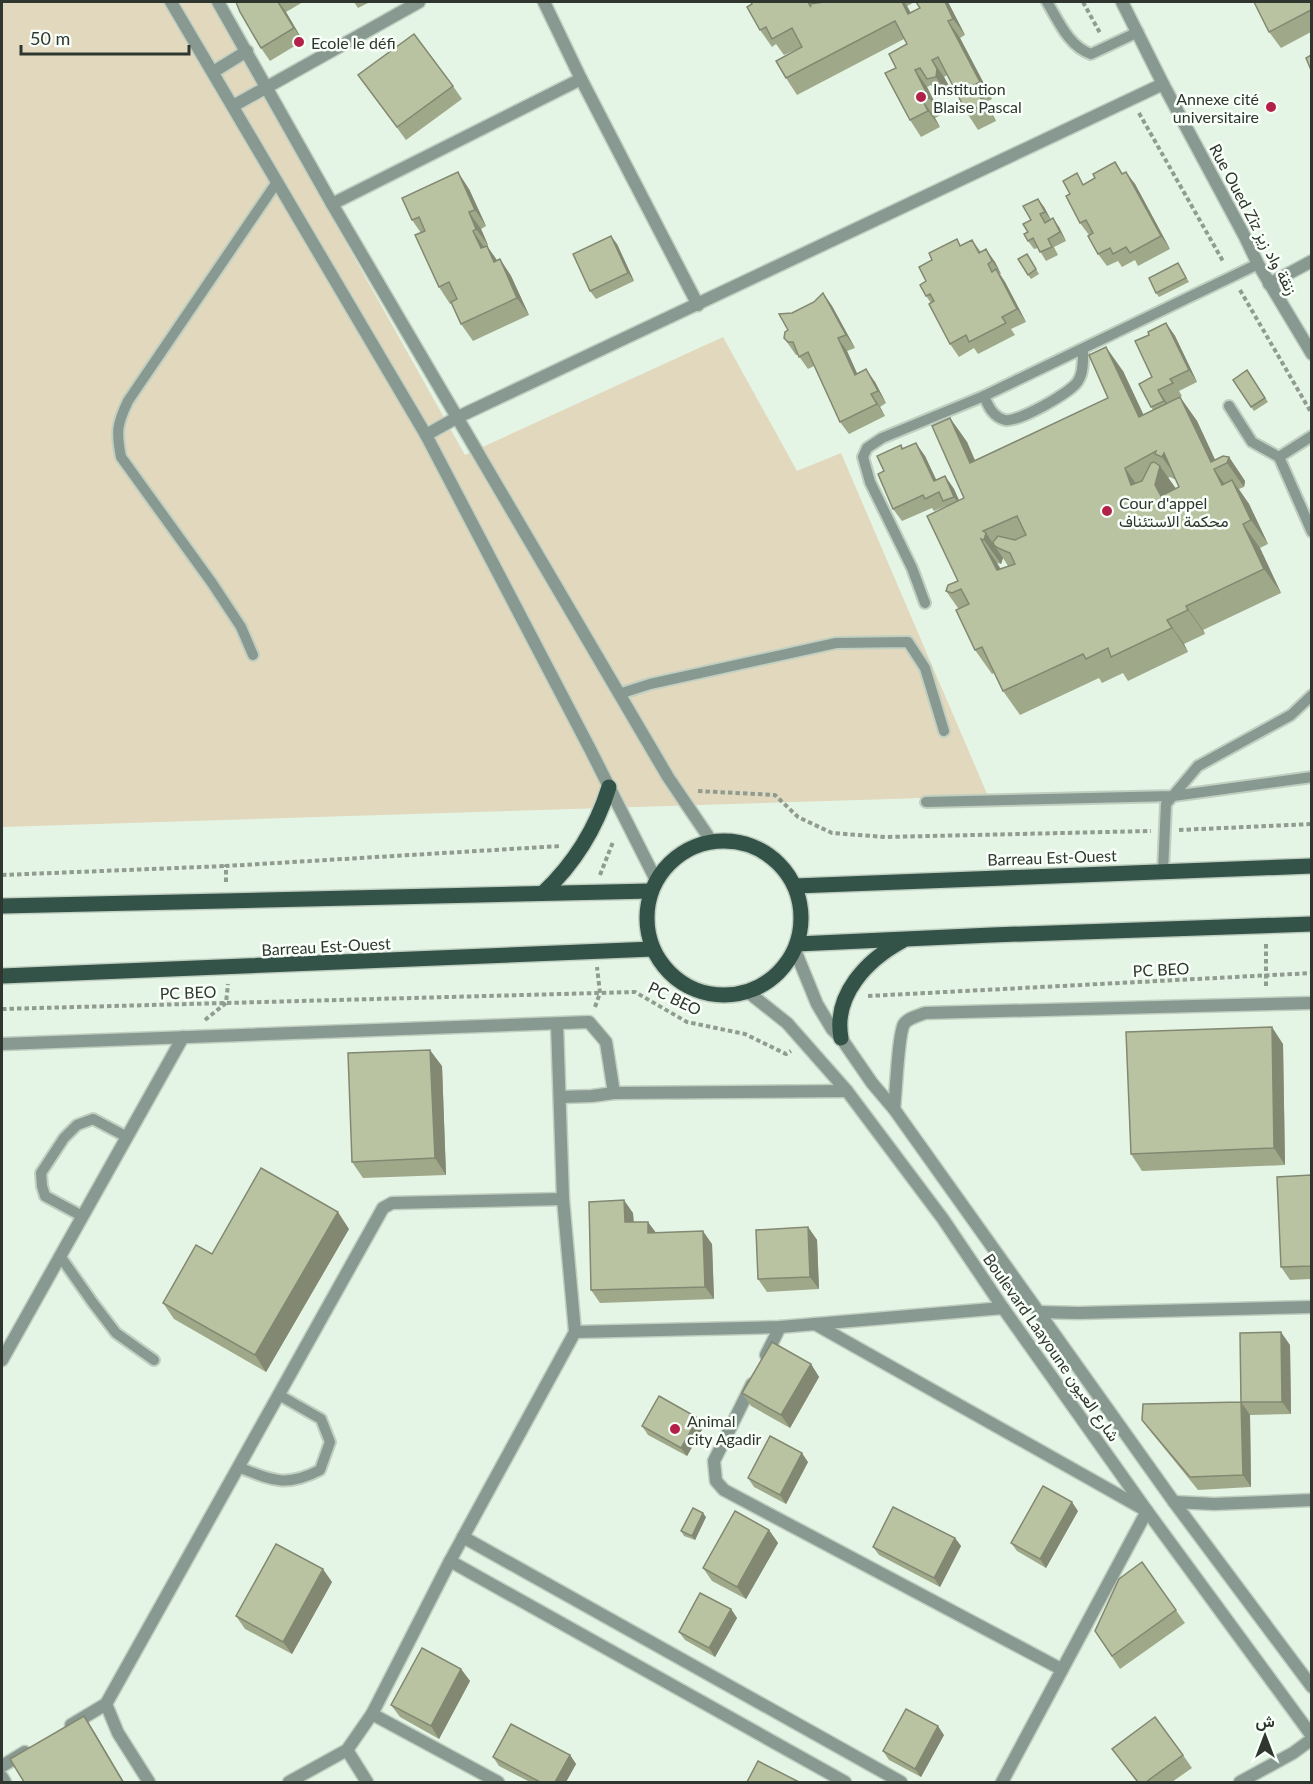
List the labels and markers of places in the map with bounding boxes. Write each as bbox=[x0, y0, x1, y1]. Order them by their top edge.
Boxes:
place label: Ecole le défi bbox=[311, 33, 396, 52]
marker: Ecole le défi bbox=[292, 35, 306, 49]
place label: Institution Blaise Pascal bbox=[933, 79, 1022, 116]
place label: Annexe cité universitaire bbox=[1173, 89, 1259, 126]
marker: Institution Blaise Pascal bbox=[914, 90, 928, 104]
marker: Annexe cité universitaire bbox=[1264, 100, 1278, 114]
place label: Cour d'appel محكمة الاستئناف bbox=[1119, 493, 1229, 530]
marker: Cour d'appel محكمة الاستئناف bbox=[1100, 504, 1114, 518]
place label: Animal city Agadir bbox=[687, 1411, 762, 1448]
marker: Animal city Agadir bbox=[668, 1422, 682, 1436]

